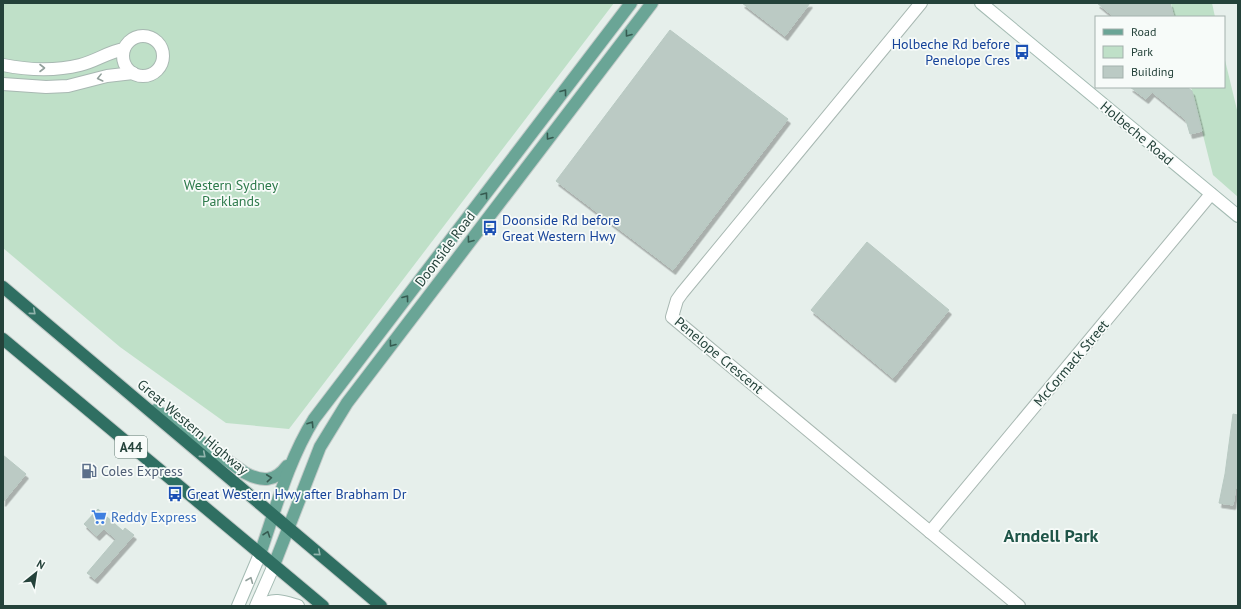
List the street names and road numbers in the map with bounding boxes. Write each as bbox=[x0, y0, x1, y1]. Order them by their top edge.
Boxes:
street label: Holbeche Road bbox=[1097, 97, 1177, 169]
street label: Doonside Road bbox=[411, 208, 479, 290]
street label: Penelope Crescent bbox=[671, 313, 767, 397]
street label: McCormack Street bbox=[1030, 316, 1113, 410]
street label: Great Western Highway bbox=[134, 375, 253, 479]
road number: A44 bbox=[115, 436, 147, 458]

